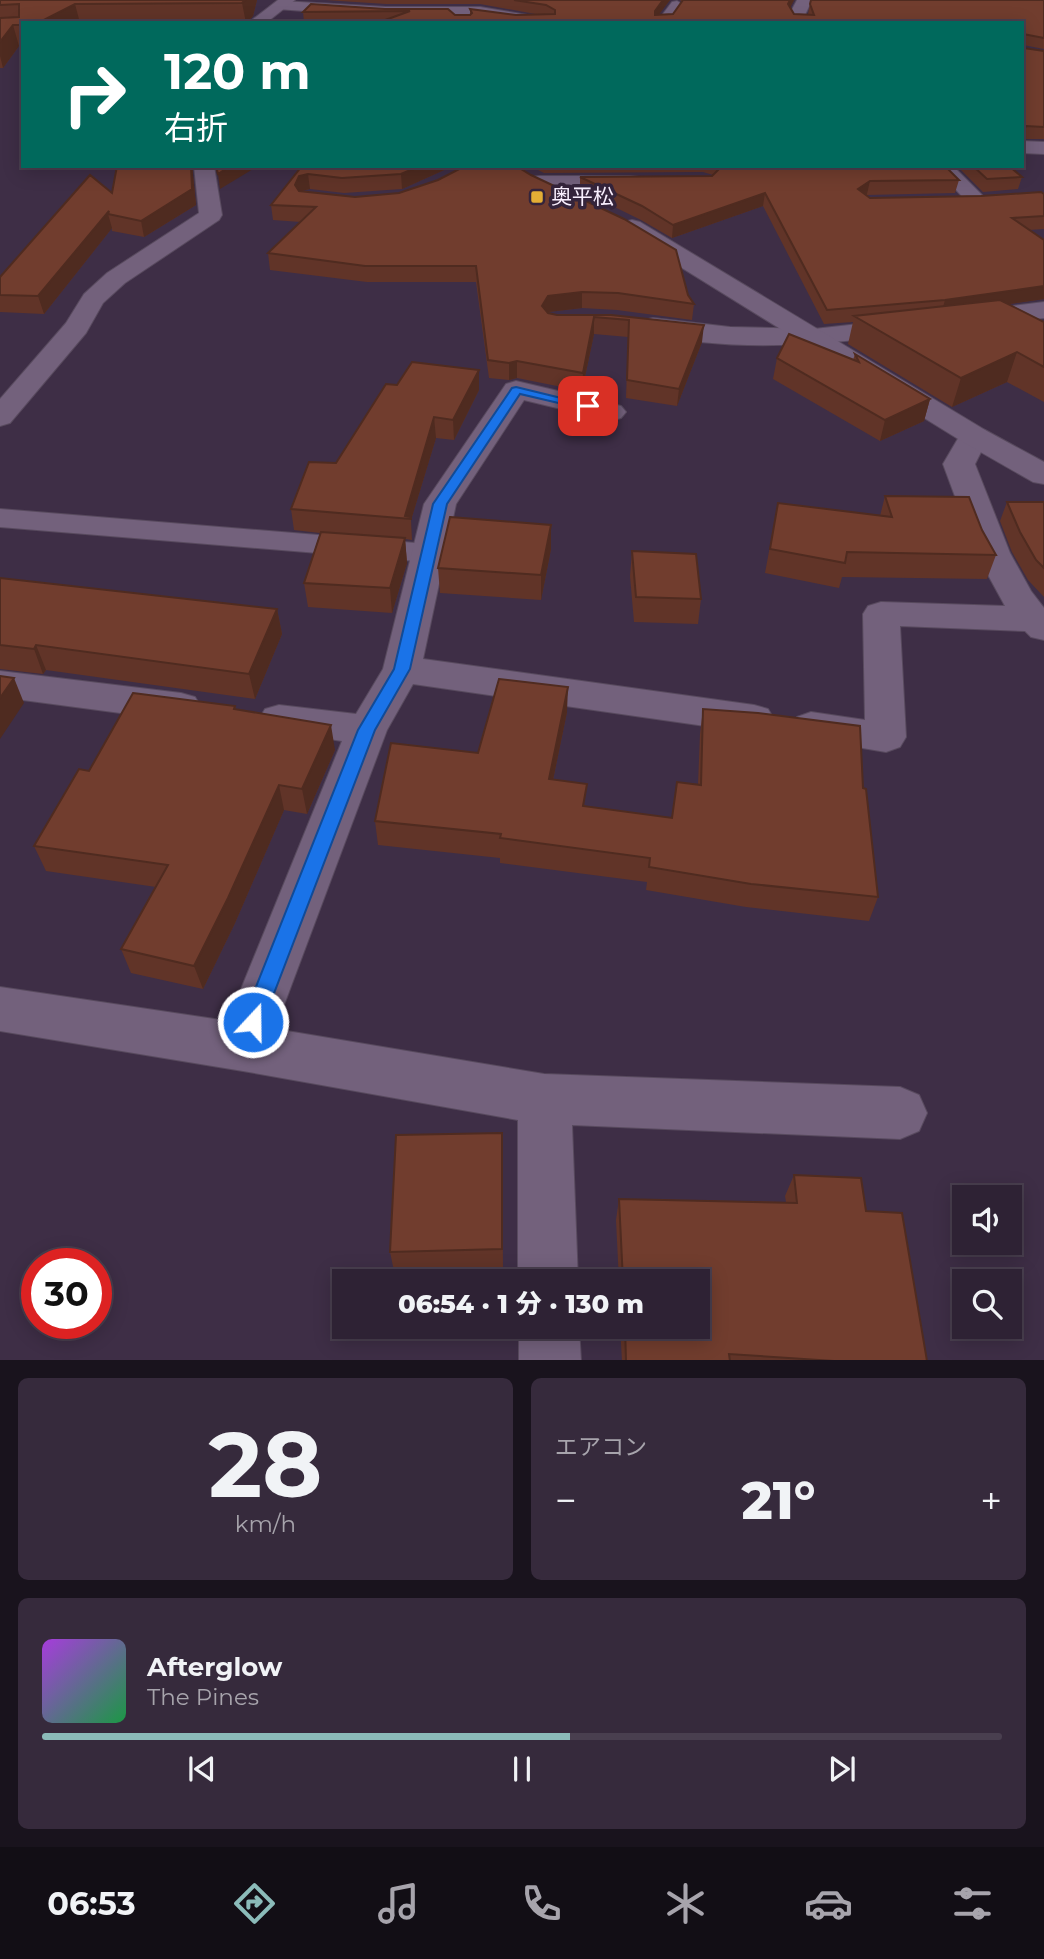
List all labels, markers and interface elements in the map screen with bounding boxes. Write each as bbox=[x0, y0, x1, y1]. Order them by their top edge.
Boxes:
text: 120 m bbox=[164, 42, 311, 101]
icon: right bbox=[49, 49, 140, 140]
text: 右折 bbox=[164, 108, 228, 147]
place label: 奥平松 bbox=[551, 184, 614, 209]
marker: 奥平松 bbox=[529, 189, 545, 205]
pin bbox=[558, 376, 618, 436]
icon: arrive bbox=[569, 387, 607, 425]
position arrow bbox=[216, 985, 290, 1059]
map controls bbox=[952, 1185, 1022, 1339]
button: sound bbox=[952, 1185, 1022, 1255]
speed limit sign: 30 bbox=[21, 1248, 112, 1339]
button: search bbox=[952, 1269, 1022, 1339]
text: 06:54 · 1 分 · 130 m bbox=[398, 1288, 644, 1320]
text: 28 bbox=[209, 1409, 322, 1520]
text: エアコン bbox=[555, 1433, 647, 1461]
text: 21° bbox=[742, 1469, 815, 1532]
text: − bbox=[555, 1477, 577, 1524]
text: + bbox=[980, 1477, 1002, 1524]
text: km/h bbox=[235, 1510, 296, 1538]
text: Afterglow bbox=[147, 1651, 282, 1683]
text: The Pines bbox=[147, 1683, 259, 1711]
icon: previous bbox=[183, 1750, 221, 1788]
icon: pause bbox=[503, 1750, 541, 1788]
icon: next bbox=[823, 1750, 861, 1788]
icon: directions bbox=[230, 1879, 279, 1928]
icon: music bbox=[374, 1879, 423, 1928]
icon: phone bbox=[517, 1879, 566, 1928]
icon: climate bbox=[661, 1879, 710, 1928]
icon: car bbox=[804, 1879, 853, 1928]
icon: filters bbox=[948, 1879, 997, 1928]
text: 06:53 bbox=[47, 1884, 136, 1923]

